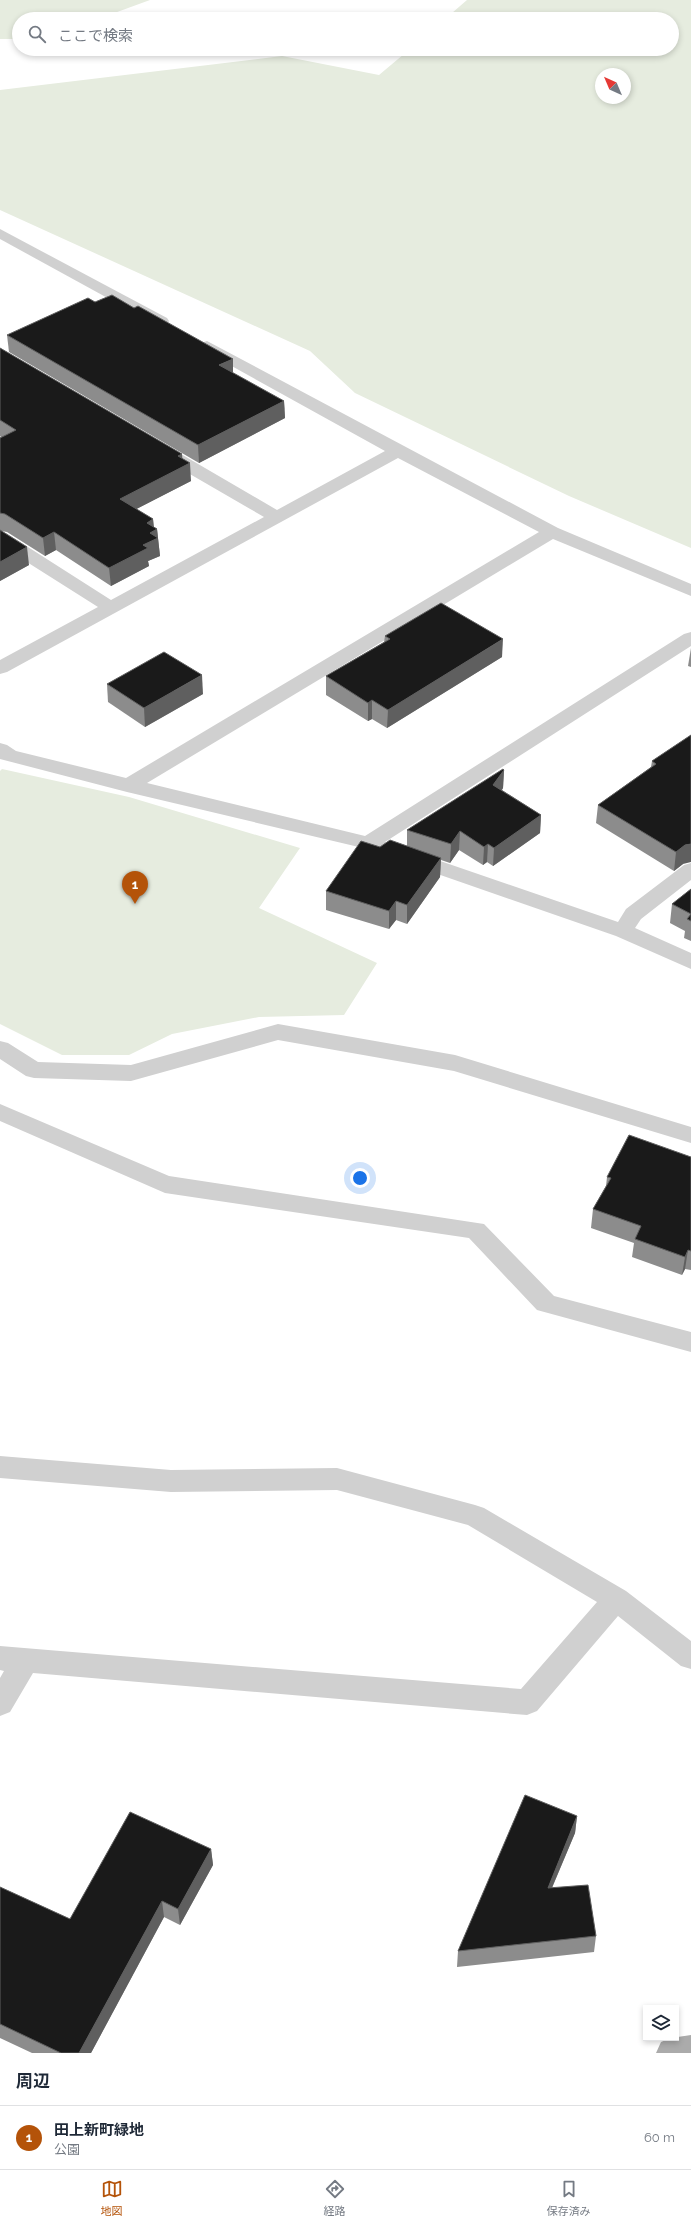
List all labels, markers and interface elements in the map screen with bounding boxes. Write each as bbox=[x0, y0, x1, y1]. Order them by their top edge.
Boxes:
search box bbox=[12, 12, 679, 56]
icon: search bbox=[26, 23, 48, 45]
text: ここで検索 bbox=[58, 27, 133, 45]
north arrow bbox=[595, 68, 631, 104]
pin: 1 bbox=[122, 871, 148, 904]
your location bbox=[350, 1168, 370, 1188]
map controls bbox=[643, 2005, 679, 2041]
button: layers bbox=[643, 2005, 679, 2041]
text: 周辺 bbox=[16, 2071, 50, 2091]
text: 田上新町緑地 bbox=[54, 2121, 144, 2139]
text: 1 bbox=[26, 2130, 32, 2145]
text: 60 m bbox=[644, 2130, 675, 2145]
text: 公園 bbox=[54, 2142, 80, 2157]
tab: 地図 bbox=[101, 2178, 123, 2218]
tab: 経路 bbox=[324, 2178, 346, 2218]
tab: 保存済み bbox=[547, 2178, 591, 2218]

